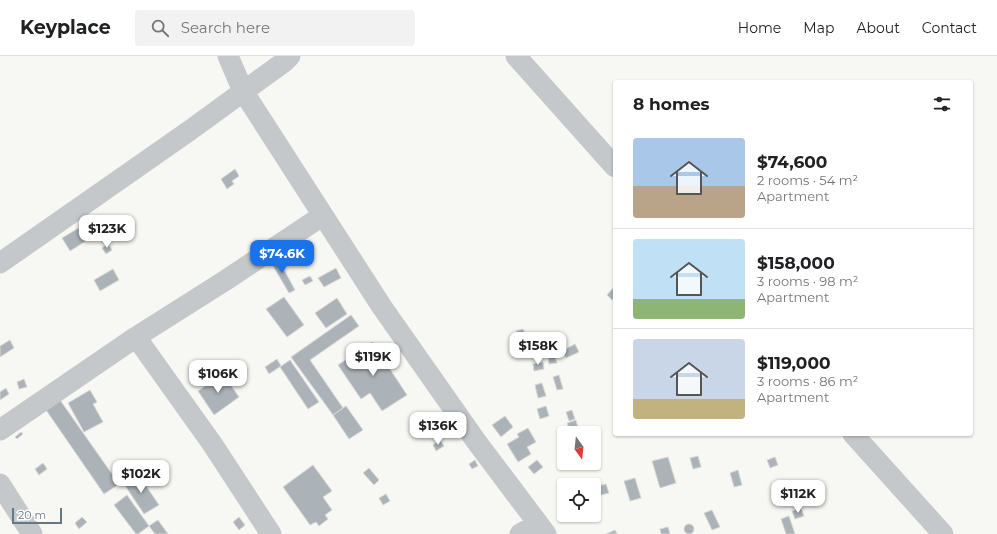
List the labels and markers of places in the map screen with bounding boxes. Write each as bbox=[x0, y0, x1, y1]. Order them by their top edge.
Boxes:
pin: $123K bbox=[79, 215, 135, 249]
pin: $74.6K bbox=[249, 240, 315, 274]
pin: $158K bbox=[510, 332, 566, 366]
pin: $119K bbox=[345, 343, 401, 377]
pin: $106K bbox=[190, 360, 246, 394]
pin: $136K bbox=[410, 412, 466, 446]
pin: $102K bbox=[113, 460, 169, 494]
pin: $112K bbox=[770, 480, 826, 514]

